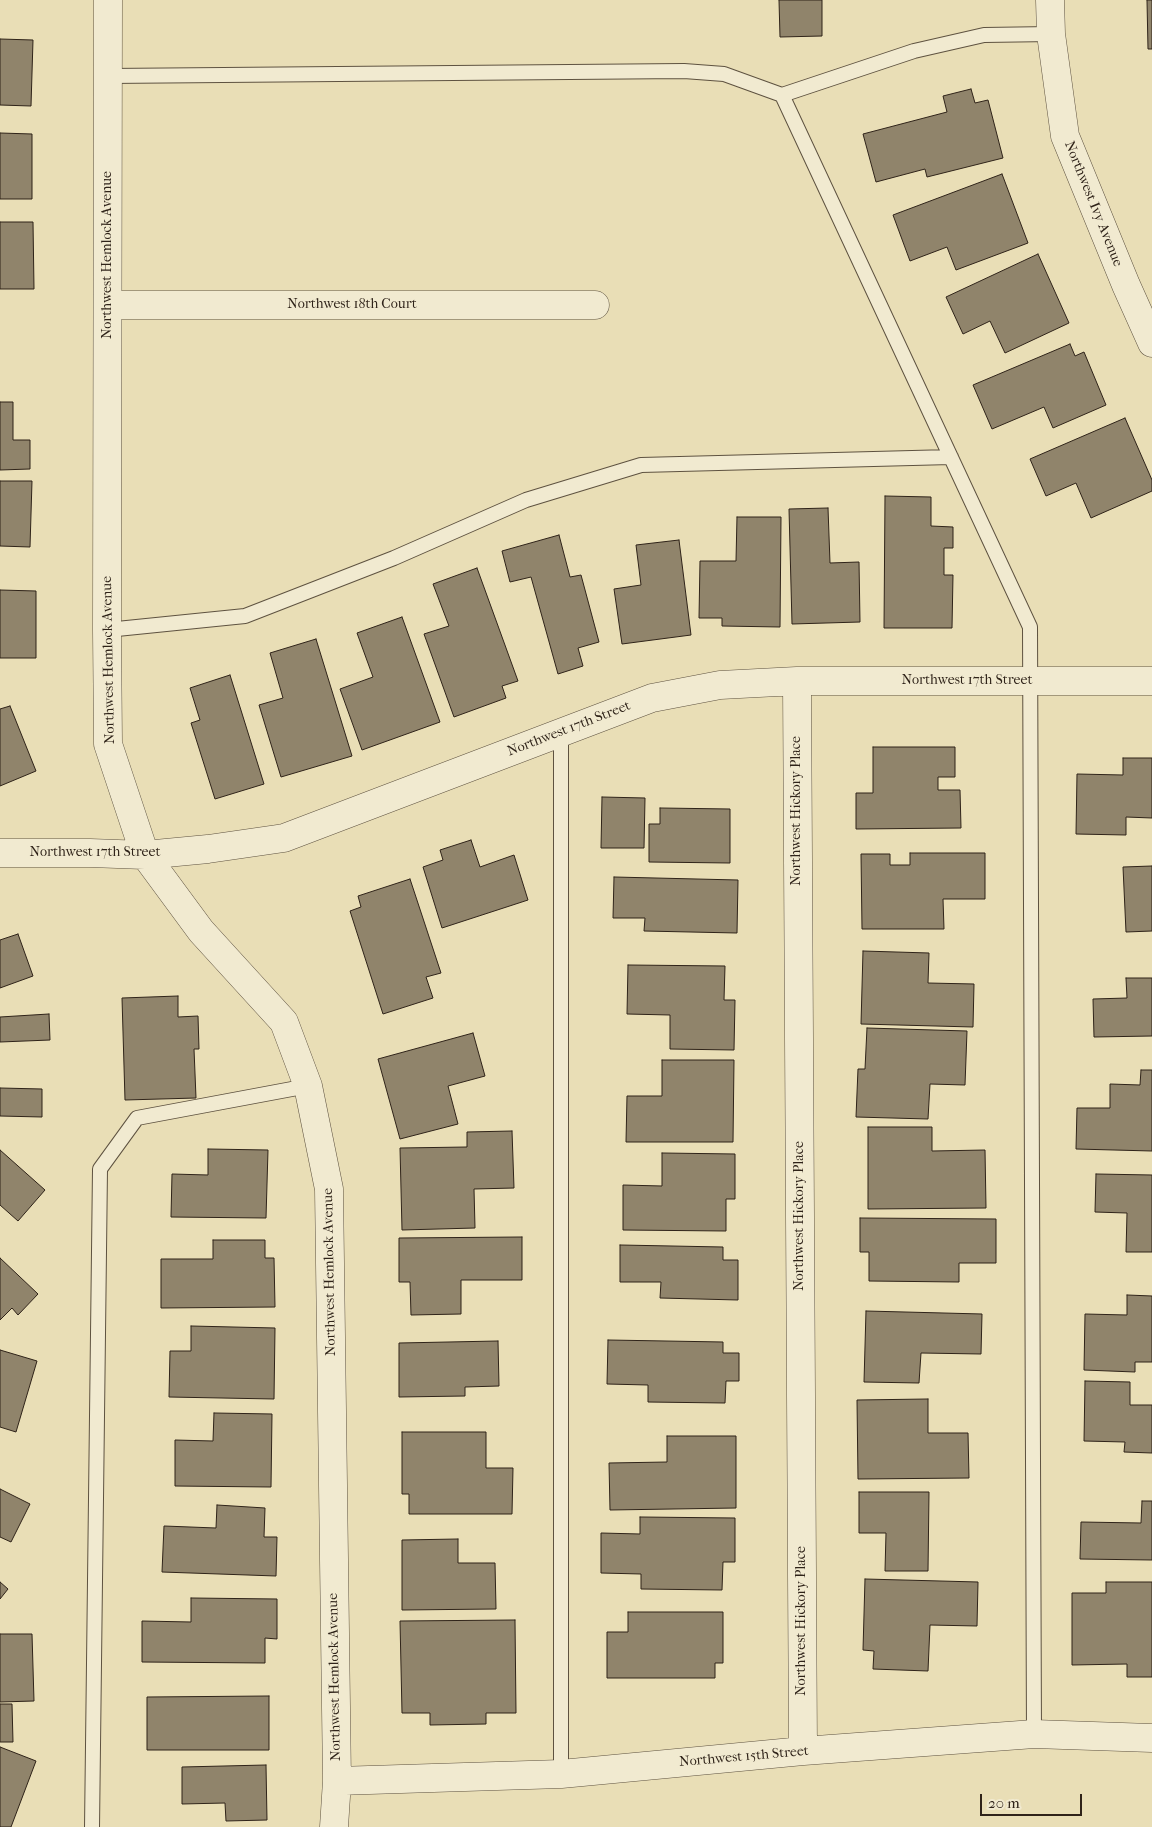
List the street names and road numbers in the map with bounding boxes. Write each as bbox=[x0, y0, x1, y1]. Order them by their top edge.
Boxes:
street label: Northwest Ivy Avenue bbox=[1060, 139, 1126, 269]
street label: Northwest Hemlock Avenue bbox=[100, 171, 116, 339]
street label: Northwest 18th Court bbox=[287, 297, 417, 313]
street label: Northwest Hemlock Avenue bbox=[99, 576, 119, 744]
street label: Northwest 17th Street bbox=[902, 673, 1032, 689]
street label: Northwest 17th Street bbox=[505, 698, 633, 760]
street label: Northwest Hickory Place bbox=[789, 736, 805, 886]
street label: Northwest 17th Street bbox=[30, 845, 160, 861]
street label: Northwest Hickory Place bbox=[792, 1141, 808, 1291]
street label: Northwest Hemlock Avenue bbox=[320, 1188, 340, 1356]
street label: Northwest Hickory Place bbox=[794, 1546, 810, 1696]
street label: Northwest Hemlock Avenue bbox=[325, 1593, 345, 1761]
street label: Northwest 15th Street bbox=[679, 1743, 809, 1771]

